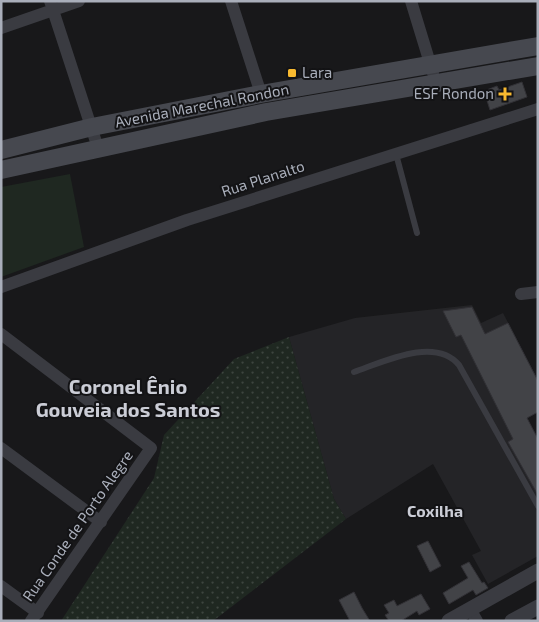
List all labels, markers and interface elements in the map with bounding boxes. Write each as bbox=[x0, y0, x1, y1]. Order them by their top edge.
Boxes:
place label: Lara bbox=[302, 63, 332, 81]
marker: Lara bbox=[286, 67, 298, 79]
street label: Avenida Marechal Rondon bbox=[113, 79, 290, 131]
place label: ESF Rondon bbox=[414, 84, 494, 102]
marker: ESF Rondon bbox=[498, 87, 512, 101]
street label: Rua Planalto bbox=[219, 156, 307, 200]
district label: Coronel Ênio Gouveia dos Santos bbox=[36, 374, 220, 421]
street label: Rua Conde de Porto Alegre bbox=[18, 447, 136, 604]
district label: Coxilha bbox=[407, 501, 463, 520]

